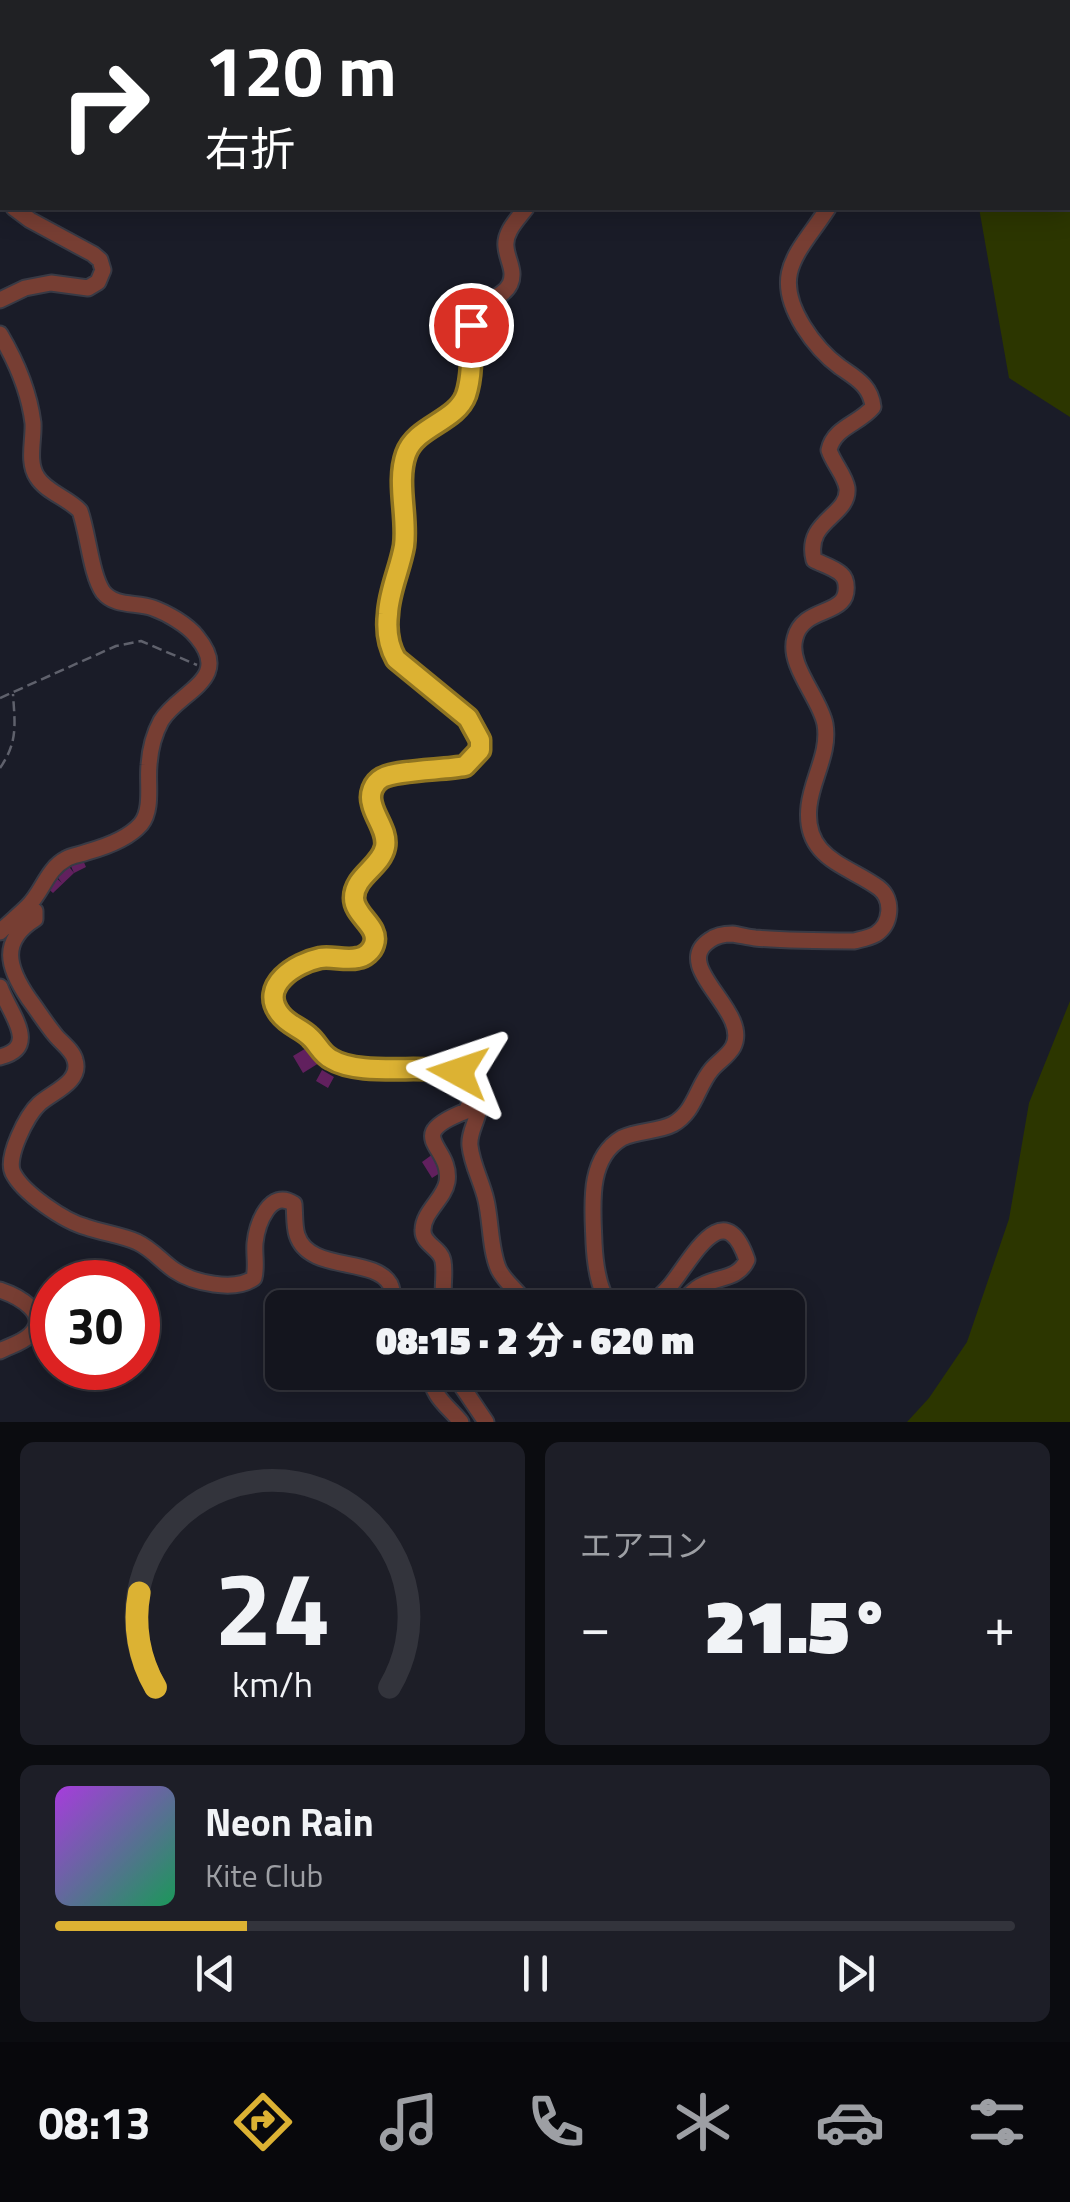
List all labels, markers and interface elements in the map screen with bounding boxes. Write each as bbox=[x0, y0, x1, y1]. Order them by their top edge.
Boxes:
text: 120 m bbox=[205, 17, 397, 123]
icon: right bbox=[40, 40, 170, 170]
text: 右折 bbox=[205, 114, 295, 182]
pin bbox=[429, 283, 514, 368]
icon: arrive bbox=[444, 298, 499, 353]
position arrow bbox=[406, 1020, 510, 1124]
speed limit sign: 30 bbox=[30, 1260, 160, 1390]
text: 08:15 · 2 分 · 620 m bbox=[376, 1311, 694, 1369]
text: エアコン bbox=[580, 1521, 708, 1569]
text: 24 bbox=[214, 1527, 331, 1685]
text: 21.5° bbox=[704, 1568, 891, 1682]
text: − bbox=[580, 1584, 611, 1667]
text: + bbox=[984, 1584, 1015, 1667]
text: km/h bbox=[232, 1656, 313, 1711]
text: Neon Rain bbox=[205, 1793, 374, 1851]
text: Kite Club bbox=[205, 1851, 323, 1899]
icon: previous bbox=[188, 1946, 243, 2001]
icon: pause bbox=[508, 1946, 563, 2001]
icon: next bbox=[828, 1946, 883, 2001]
icon: directions bbox=[228, 2087, 298, 2157]
icon: music bbox=[374, 2087, 444, 2157]
icon: phone bbox=[521, 2087, 591, 2157]
icon: climate bbox=[668, 2087, 738, 2157]
icon: car bbox=[815, 2087, 885, 2157]
icon: filters bbox=[962, 2087, 1032, 2157]
text: 08:13 bbox=[38, 2088, 151, 2156]

